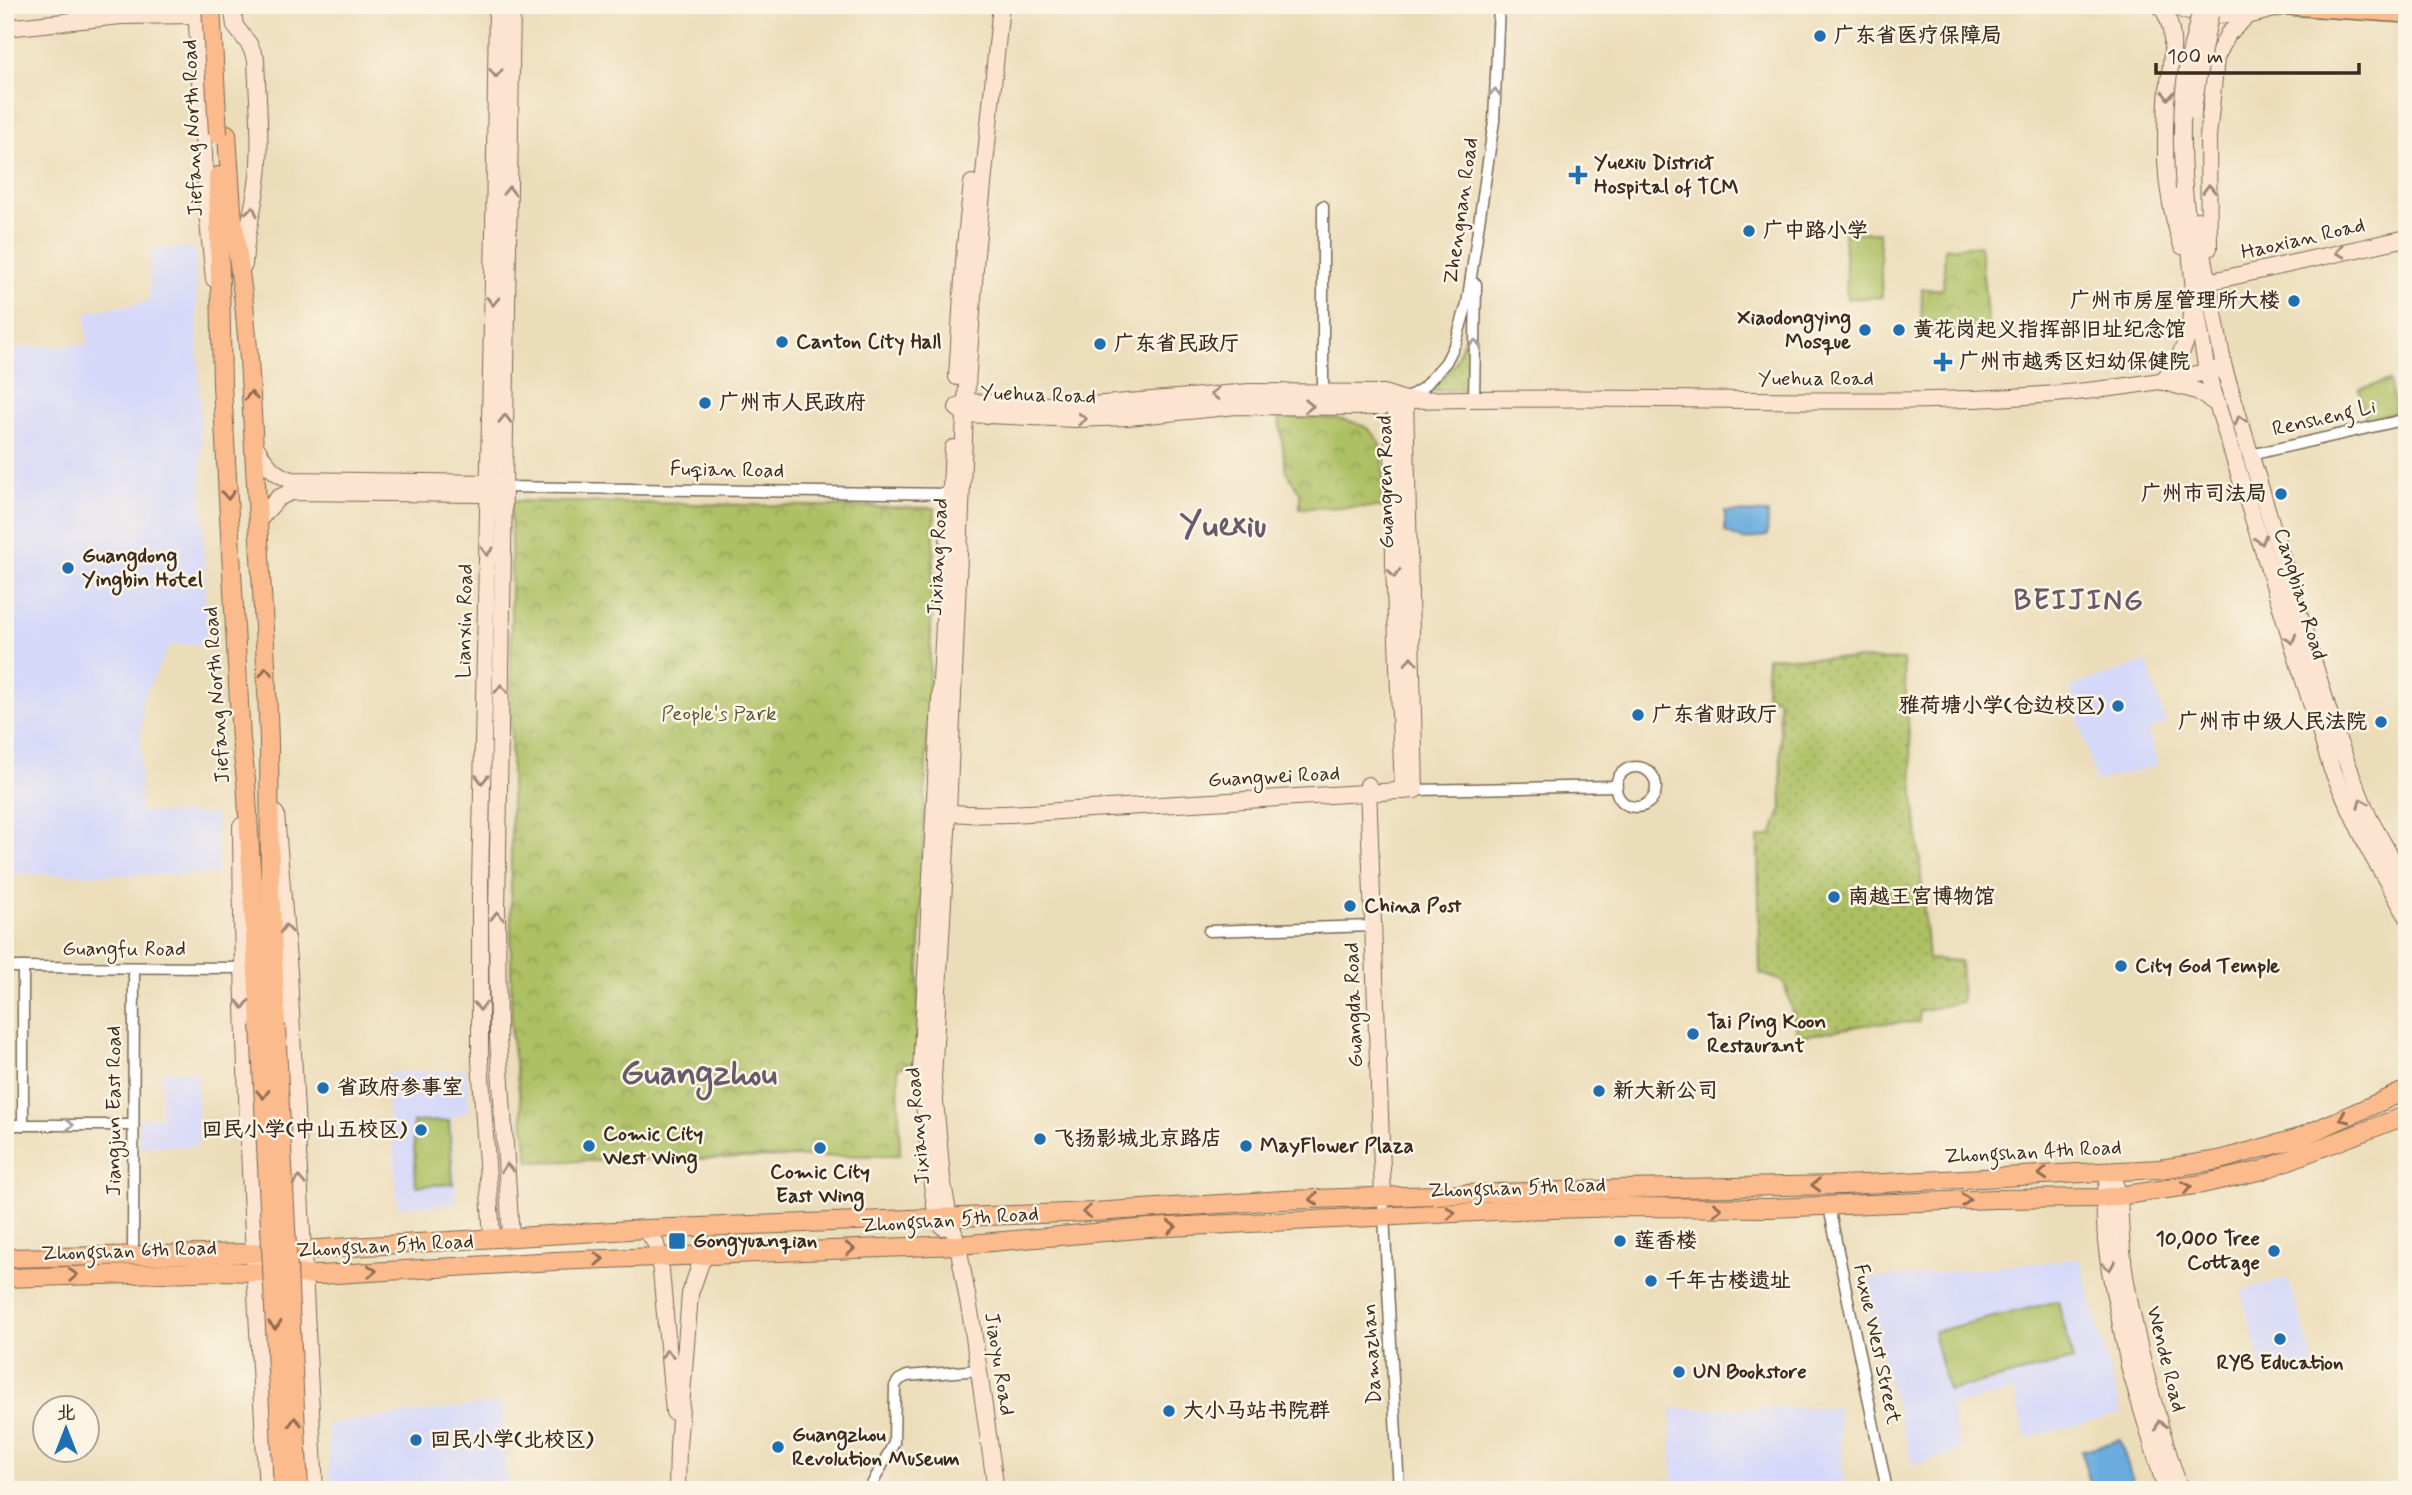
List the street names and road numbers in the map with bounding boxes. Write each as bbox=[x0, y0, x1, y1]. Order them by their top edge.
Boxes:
street label: Jiefang North Road bbox=[176, 39, 210, 217]
street label: Zhengnan Road bbox=[1437, 136, 1485, 286]
street label: Haoxian Road bbox=[2238, 211, 2368, 267]
street label: Yuehua Road bbox=[1758, 365, 1874, 393]
street label: Yuehua Road bbox=[980, 379, 1096, 411]
street label: Rensheng Li bbox=[2269, 392, 2379, 445]
street label: Guangren Road bbox=[1371, 415, 1402, 549]
street label: Fuqian Road bbox=[670, 455, 784, 485]
street label: Jixiang Road bbox=[921, 497, 955, 617]
street label: Cangbian Road bbox=[2266, 525, 2333, 664]
street label: Lianxin Road bbox=[450, 563, 480, 679]
street label: Jiefang North Road bbox=[197, 606, 237, 784]
street label: Guangwei Road bbox=[1207, 760, 1341, 795]
street label: Guangfu Road bbox=[62, 935, 186, 964]
street label: Guangda Road bbox=[1338, 942, 1371, 1068]
street label: Jiangjun East Road bbox=[100, 1026, 129, 1196]
street label: Jixiang Road bbox=[899, 1066, 937, 1186]
street label: Zhongshan 4th Road bbox=[1944, 1133, 2122, 1173]
street label: Zhongshan 5th Road bbox=[1428, 1171, 1606, 1207]
street label: Zhongshan 5th Road bbox=[860, 1200, 1040, 1242]
street label: Zhongshan 5th Road bbox=[296, 1227, 475, 1267]
street label: Zhongshan 6th Road bbox=[41, 1234, 217, 1270]
street label: Fuxue West Street bbox=[1846, 1261, 1908, 1427]
street label: Damazhan bbox=[1355, 1303, 1389, 1405]
street label: Wende Road bbox=[2139, 1303, 2193, 1415]
street label: Jiaoyu Road bbox=[977, 1310, 1021, 1418]

